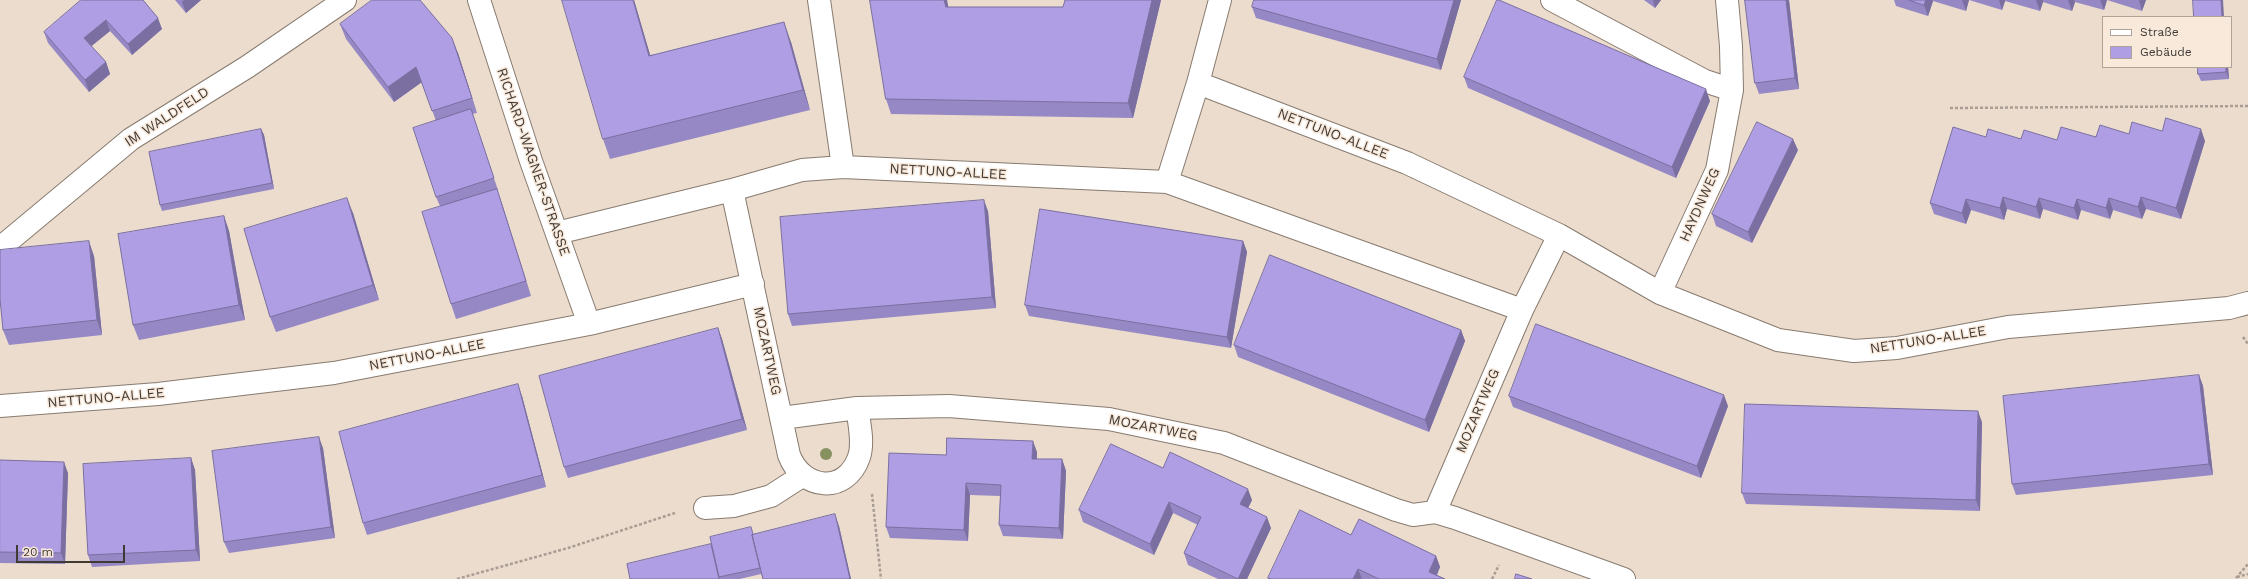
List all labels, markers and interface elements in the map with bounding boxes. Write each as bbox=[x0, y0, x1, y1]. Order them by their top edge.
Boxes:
legend bbox=[2102, 16, 2232, 68]
text: Straße bbox=[2140, 25, 2179, 39]
text: Gebäude bbox=[2140, 45, 2192, 59]
street label: RICHARD-WAGNER-STRASSE bbox=[493, 66, 573, 258]
street label: IM WALDFELD bbox=[122, 83, 212, 151]
street label: NETTUNO-ALLEE bbox=[1275, 105, 1391, 163]
street label: NETTUNO-ALLEE bbox=[889, 161, 1007, 183]
street label: HAYDNWEG bbox=[1676, 165, 1724, 245]
street label: MOZARTWEG bbox=[749, 305, 785, 397]
street label: NETTUNO-ALLEE bbox=[1869, 323, 1987, 357]
street label: NETTUNO-ALLEE bbox=[368, 336, 486, 374]
street label: MOZARTWEG bbox=[1453, 366, 1503, 456]
street label: NETTUNO-ALLEE bbox=[47, 385, 165, 411]
street label: MOZARTWEG bbox=[1107, 411, 1199, 445]
scale bar bbox=[18, 537, 127, 563]
text: 20 m bbox=[23, 545, 53, 559]

